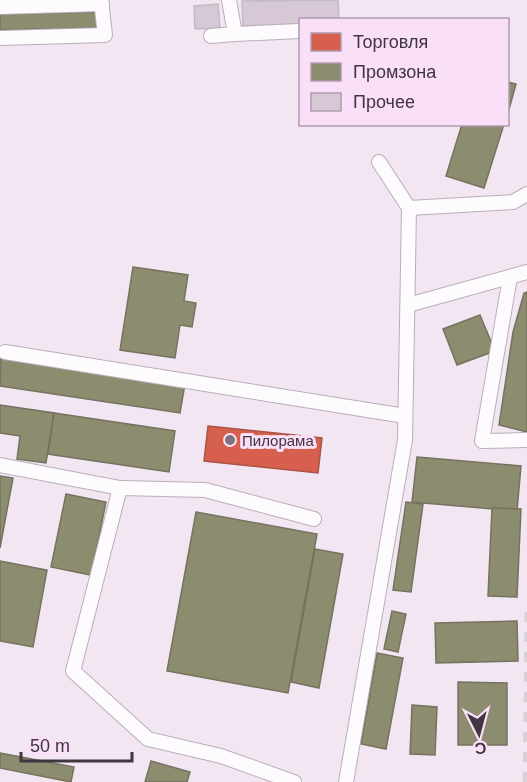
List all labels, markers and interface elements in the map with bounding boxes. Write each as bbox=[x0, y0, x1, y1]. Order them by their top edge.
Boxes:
legend bbox=[299, 18, 509, 126]
text: Торговля bbox=[353, 32, 428, 52]
text: Промзона bbox=[353, 62, 437, 82]
text: Прочее bbox=[353, 92, 415, 112]
place label: Пилорама bbox=[242, 432, 314, 449]
marker: Пилорама bbox=[223, 433, 237, 447]
north arrow bbox=[449, 704, 509, 764]
scale bar bbox=[21, 725, 132, 763]
text: 50 m bbox=[30, 736, 70, 756]
text: С bbox=[473, 739, 487, 758]

